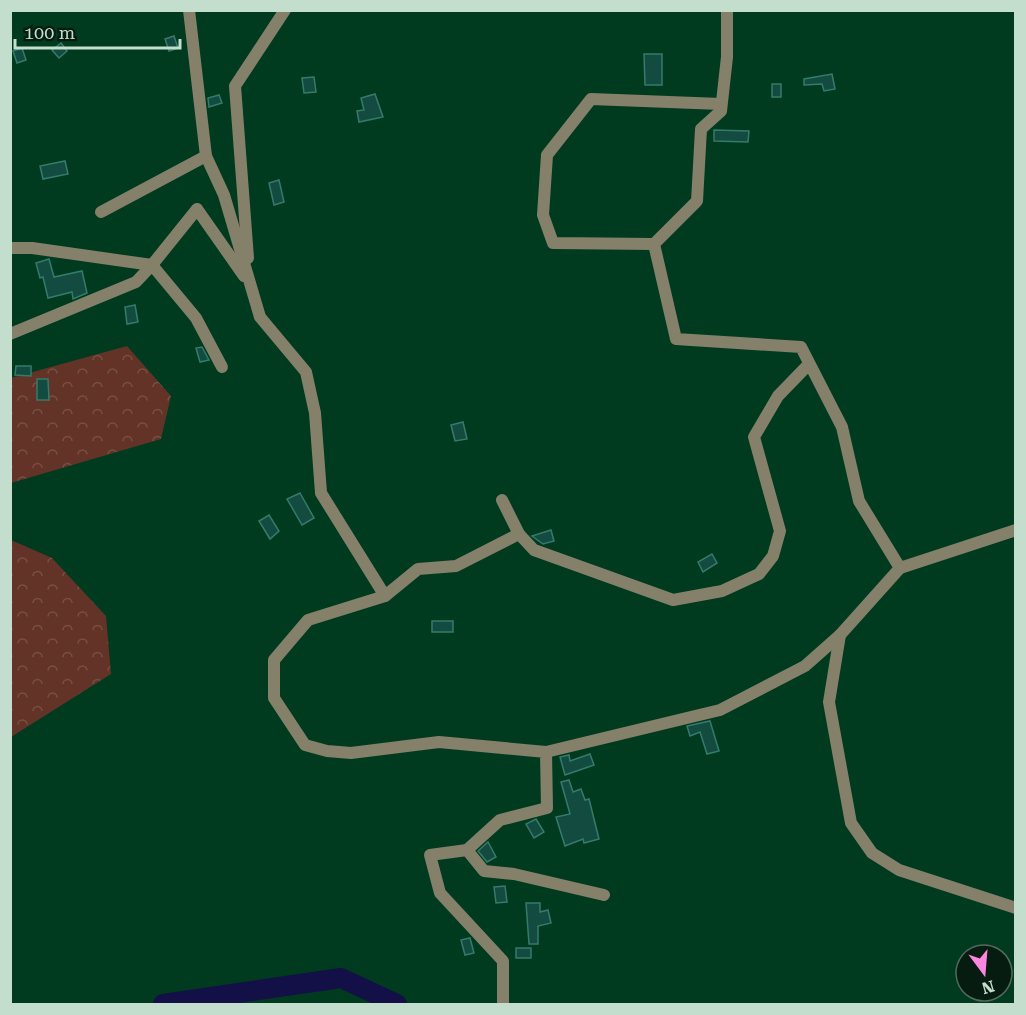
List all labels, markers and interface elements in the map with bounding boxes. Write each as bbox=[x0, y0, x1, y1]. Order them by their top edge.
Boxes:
scale bar bbox=[15, 12, 180, 50]
text: 100 m bbox=[24, 22, 75, 43]
north arrow bbox=[954, 943, 1014, 1003]
text: N bbox=[979, 976, 997, 998]

